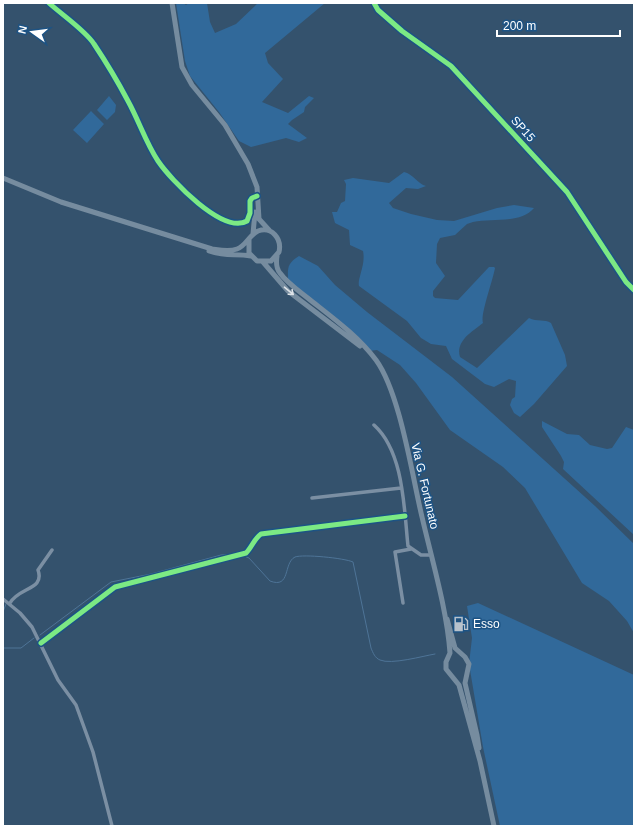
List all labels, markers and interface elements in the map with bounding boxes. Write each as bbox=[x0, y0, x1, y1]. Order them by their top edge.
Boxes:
north arrow bbox=[12, 12, 52, 52]
scale bar bbox=[497, 12, 620, 38]
text: 200 m bbox=[503, 19, 536, 33]
text: N bbox=[16, 24, 29, 35]
street label: SP15 bbox=[508, 113, 538, 145]
one-way arrow bbox=[283, 286, 294, 295]
street label: Via G. Fortunato bbox=[408, 442, 442, 531]
fuel station icon: Esso bbox=[452, 615, 470, 633]
place label: Esso bbox=[473, 617, 500, 631]

